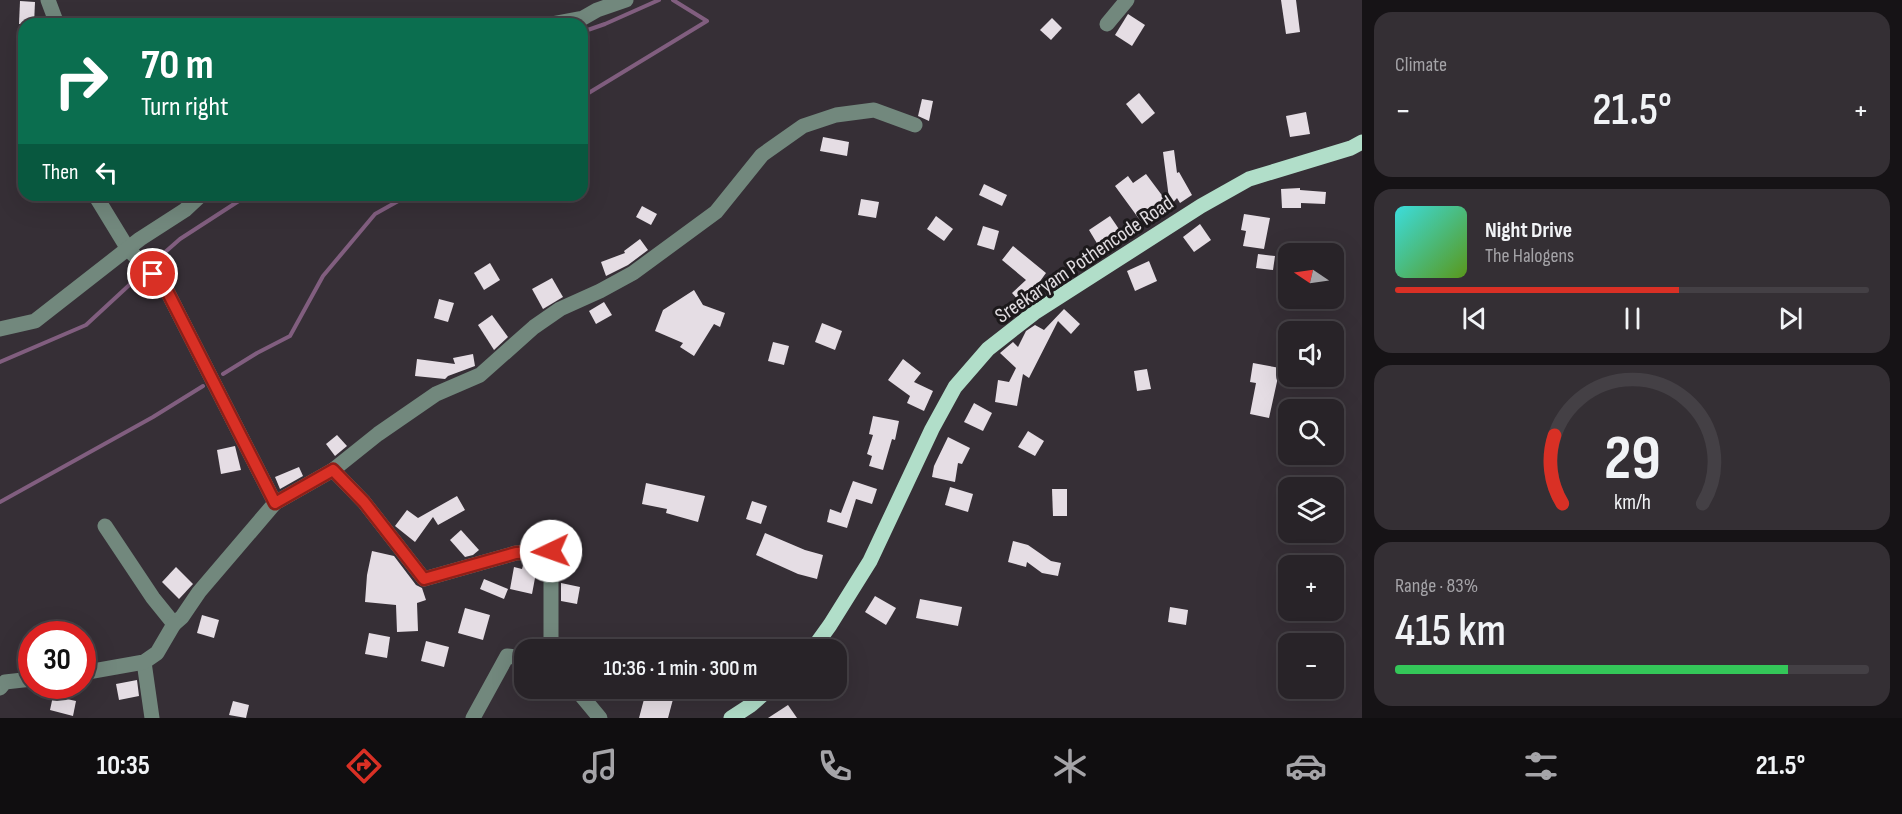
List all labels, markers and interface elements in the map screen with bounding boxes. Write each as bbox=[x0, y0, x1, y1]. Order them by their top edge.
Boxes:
text: 70 m bbox=[141, 40, 214, 91]
icon: right bbox=[42, 42, 120, 120]
text: Climate bbox=[1395, 53, 1447, 77]
text: 21.5° bbox=[1592, 83, 1672, 138]
text: Turn right bbox=[141, 91, 228, 123]
text: − bbox=[1395, 91, 1411, 131]
text: + bbox=[1853, 91, 1869, 131]
icon: left bbox=[90, 156, 123, 189]
text: Then bbox=[42, 159, 78, 186]
street label: Sreekaryam Pothencode Road bbox=[990, 190, 1178, 328]
text: Night Drive bbox=[1485, 217, 1572, 244]
north arrow bbox=[1278, 243, 1344, 309]
map controls bbox=[1278, 243, 1344, 699]
text: The Halogens bbox=[1485, 244, 1574, 268]
pin bbox=[127, 248, 178, 299]
icon: arrive bbox=[136, 257, 169, 290]
icon: previous bbox=[1458, 302, 1491, 335]
icon: pause bbox=[1616, 302, 1649, 335]
icon: next bbox=[1774, 302, 1807, 335]
button: sound bbox=[1278, 321, 1344, 387]
button: search bbox=[1278, 399, 1344, 465]
text: 29 bbox=[1604, 422, 1660, 497]
button: layers bbox=[1278, 477, 1344, 543]
text: km/h bbox=[1613, 491, 1651, 516]
position arrow bbox=[519, 519, 583, 583]
button: + bbox=[1278, 555, 1344, 621]
text: Range · 83% bbox=[1395, 574, 1478, 598]
text: 415 km bbox=[1395, 604, 1506, 659]
speed limit sign: 30 bbox=[18, 621, 96, 699]
button: − bbox=[1278, 633, 1344, 699]
text: 10:36 · 1 min · 300 m bbox=[604, 655, 757, 682]
icon: directions bbox=[343, 745, 385, 787]
icon: music bbox=[579, 745, 621, 787]
icon: phone bbox=[814, 745, 856, 787]
icon: climate bbox=[1049, 745, 1091, 787]
icon: car bbox=[1285, 745, 1327, 787]
icon: filters bbox=[1520, 745, 1562, 787]
text: 10:35 bbox=[97, 750, 150, 782]
text: 21.5° bbox=[1756, 750, 1805, 782]

